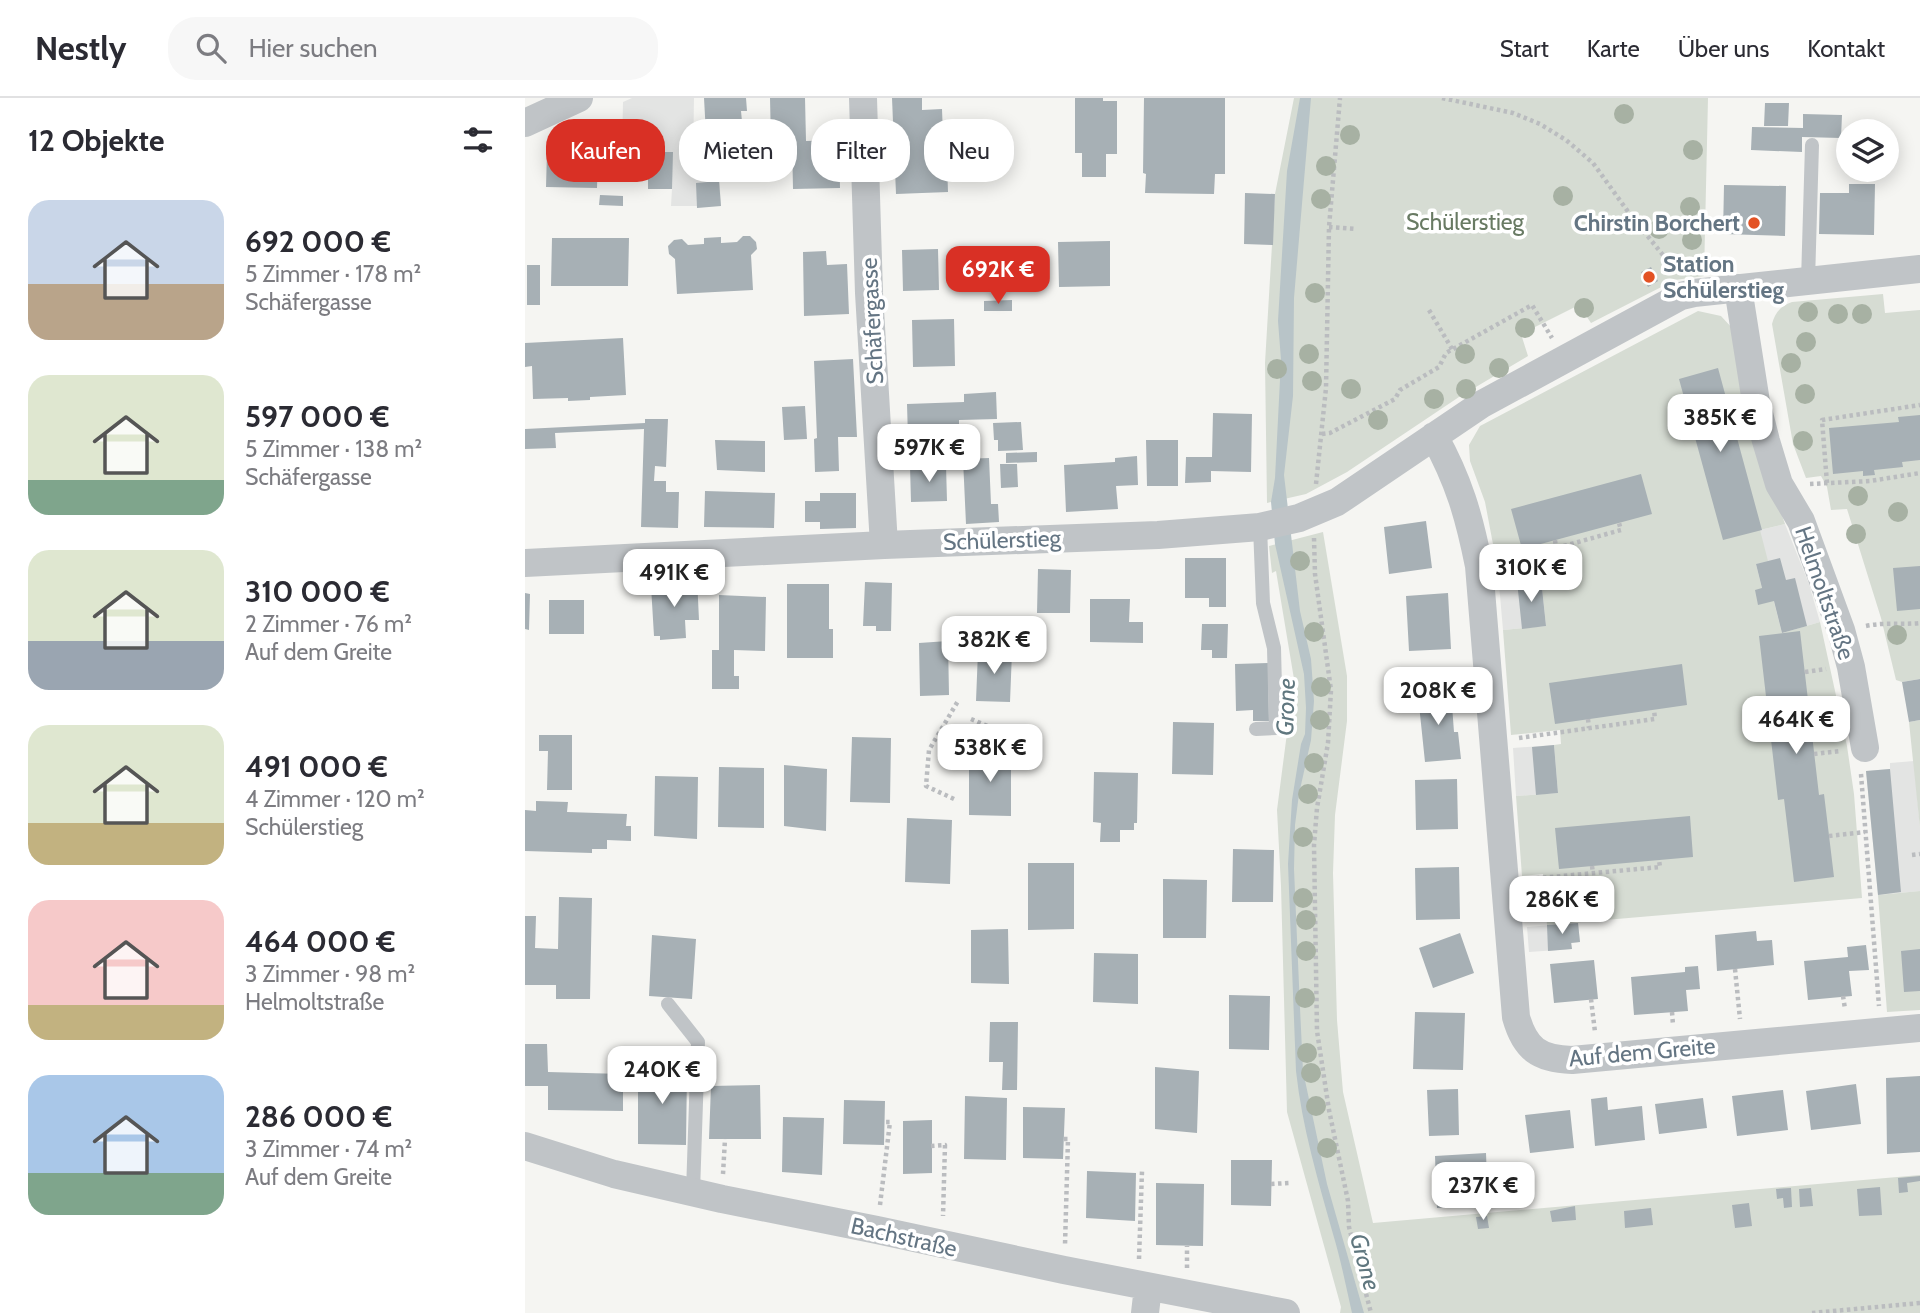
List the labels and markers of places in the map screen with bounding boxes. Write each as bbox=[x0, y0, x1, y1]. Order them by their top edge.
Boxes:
place label: Chirstin Borchert bbox=[1574, 209, 1740, 237]
marker: Chirstin Borchert bbox=[1746, 215, 1762, 231]
pin: 692K € bbox=[941, 246, 1055, 306]
place label: Station Schülerstieg bbox=[1663, 250, 1784, 304]
marker: Station Schülerstieg bbox=[1641, 269, 1657, 285]
pin: 385K € bbox=[1663, 394, 1777, 454]
pin: 597K € bbox=[872, 424, 986, 484]
pin: 310K € bbox=[1474, 545, 1588, 604]
pin: 491K € bbox=[617, 550, 731, 609]
pin: 382K € bbox=[937, 616, 1051, 676]
pin: 208K € bbox=[1381, 668, 1495, 727]
pin: 464K € bbox=[1739, 696, 1853, 756]
pin: 538K € bbox=[933, 724, 1047, 784]
pin: 286K € bbox=[1505, 876, 1619, 936]
pin: 240K € bbox=[605, 1046, 719, 1106]
pin: 237K € bbox=[1426, 1162, 1540, 1222]

